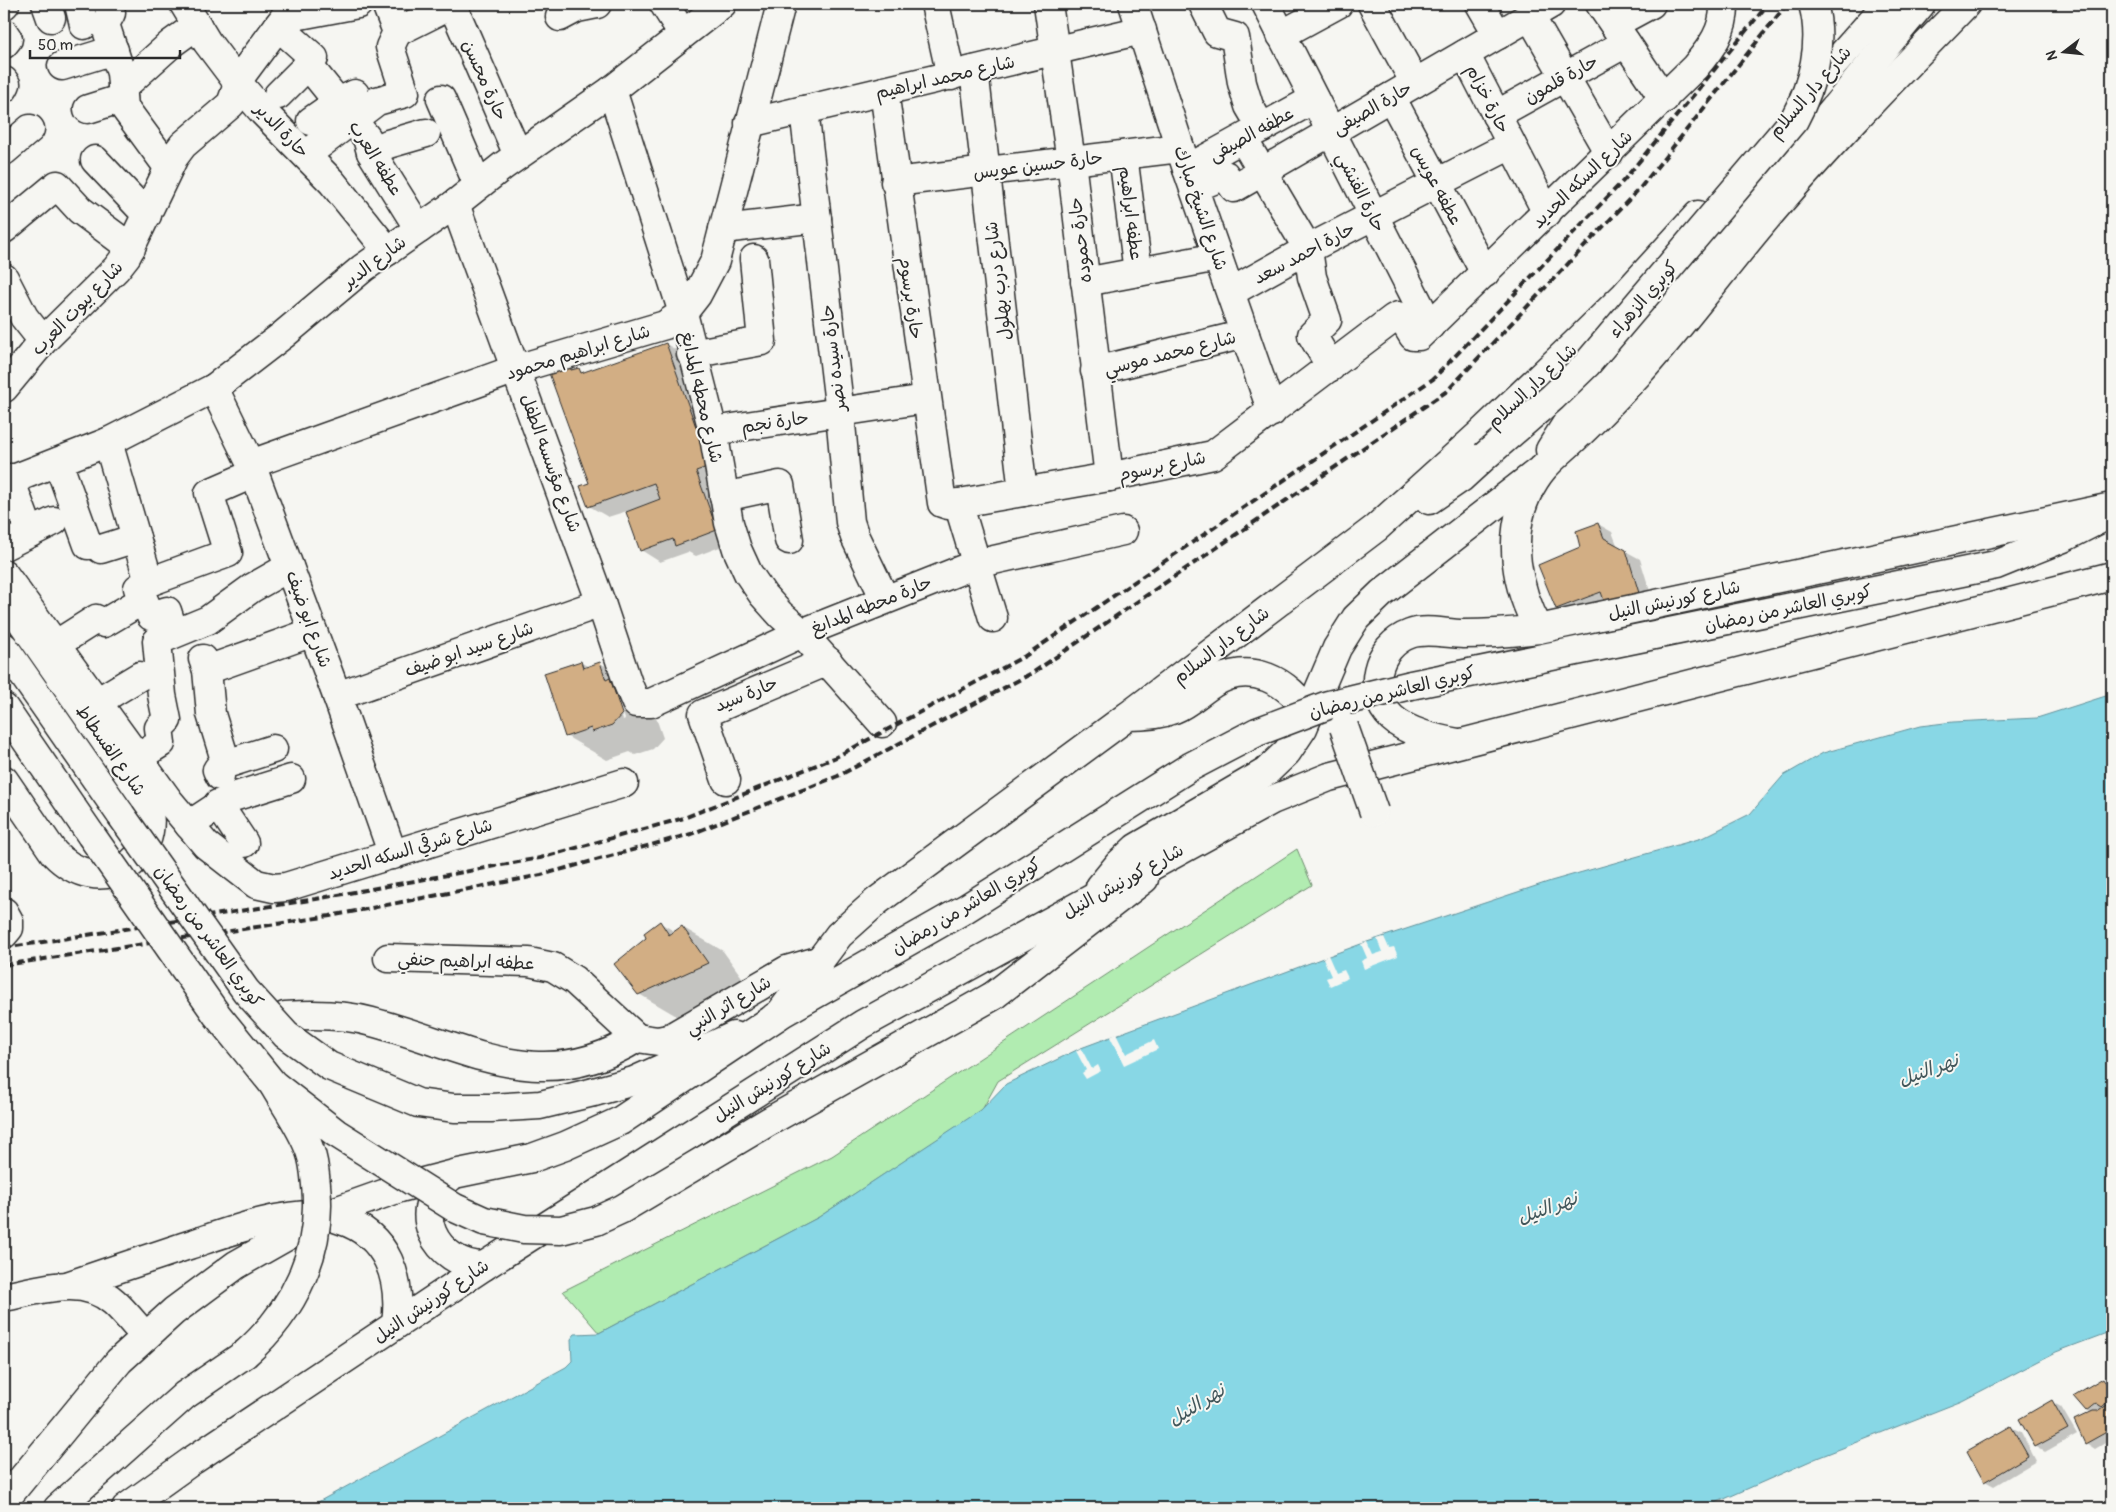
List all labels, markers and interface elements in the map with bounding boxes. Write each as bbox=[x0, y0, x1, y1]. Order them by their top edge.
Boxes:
scale bar bbox=[30, 28, 180, 60]
north arrow bbox=[2038, 28, 2088, 78]
text: 50 m bbox=[38, 36, 73, 55]
street label: حارة محسن bbox=[457, 36, 513, 124]
street label: شارع دار السلام bbox=[1764, 41, 1858, 145]
text: N bbox=[2043, 49, 2061, 62]
street label: شارع محمد ابراهيم bbox=[873, 50, 1018, 107]
street label: حارة قلمون bbox=[1520, 50, 1602, 109]
street label: حارة خزام bbox=[1459, 61, 1515, 138]
street label: حارة الصيفى bbox=[1328, 76, 1416, 140]
street label: حارة الدير bbox=[248, 96, 314, 163]
street label: عطفه الصيفى bbox=[1205, 102, 1298, 167]
street label: عطفه العرب bbox=[344, 116, 408, 200]
street label: شارع السكه الحديد bbox=[1527, 125, 1638, 233]
street label: عطفه عويس bbox=[1406, 141, 1467, 229]
street label: شارع الشيخ مبارك bbox=[1168, 143, 1233, 274]
street label: حارة حسين عويس bbox=[972, 146, 1104, 185]
street label: حارة الفنشي bbox=[1327, 148, 1391, 238]
street label: عطفه ابراهيم bbox=[1111, 165, 1148, 262]
street label: حارة حموده bbox=[1064, 196, 1097, 284]
street label: حارة احمد سعد bbox=[1249, 217, 1359, 290]
street label: شارع درب بهلول bbox=[980, 220, 1017, 342]
street label: شارع الدير bbox=[336, 231, 411, 295]
street label: حارة برسوم bbox=[891, 255, 928, 341]
street label: شارع بيوت العرب bbox=[26, 256, 128, 361]
street label: كوبري الزهراء bbox=[1604, 256, 1684, 343]
street label: حارة سيده نصر bbox=[816, 303, 852, 415]
street label: شارع ابراهيم محمود bbox=[503, 320, 654, 387]
street label: شارع محمد موسي bbox=[1102, 326, 1239, 385]
street label: شارع محطه المدابغ bbox=[674, 329, 728, 466]
street label: شارع دار السلام bbox=[1482, 339, 1584, 435]
street label: شارع مؤسسه الطفل bbox=[515, 391, 586, 536]
street label: حارة نجم bbox=[740, 406, 811, 441]
street label: شارع برسوم bbox=[1116, 446, 1208, 489]
street label: شارع ابو ضيف bbox=[280, 567, 337, 671]
street label: حارة محطه المدابغ bbox=[807, 571, 936, 641]
street label: شارع كورنيش النيل bbox=[1606, 575, 1742, 626]
street label: كوبري العاشر من رمضان bbox=[1702, 579, 1874, 638]
street label: شارع دار السلام bbox=[1168, 602, 1275, 691]
street label: شارع سيد ابو ضيف bbox=[402, 617, 537, 682]
street label: كوبري العاشر من رمضان bbox=[1307, 661, 1478, 725]
street label: حارة سيد bbox=[711, 671, 781, 718]
street label: شارع الفسطاط bbox=[71, 700, 151, 801]
street label: شارع شرقي السكه الحديد bbox=[325, 812, 496, 886]
street label: شارع كورنيش النيل bbox=[1059, 839, 1188, 924]
street label: كوبري العاشر من رمضان bbox=[887, 852, 1046, 961]
street label: كوبري العاشر من رمضان bbox=[148, 860, 268, 1013]
street label: عطفه ابراهيم حنفي bbox=[397, 948, 535, 979]
street label: شارع اثر النبي bbox=[681, 971, 778, 1044]
street label: شارع كورنيش النيل bbox=[709, 1037, 835, 1128]
water label: نهر النيل bbox=[1895, 1047, 1964, 1092]
water label: نهر النيل bbox=[1514, 1185, 1583, 1230]
street label: شارع كورنيش النيل bbox=[369, 1254, 494, 1349]
water label: نهر النيل bbox=[1164, 1377, 1231, 1432]

